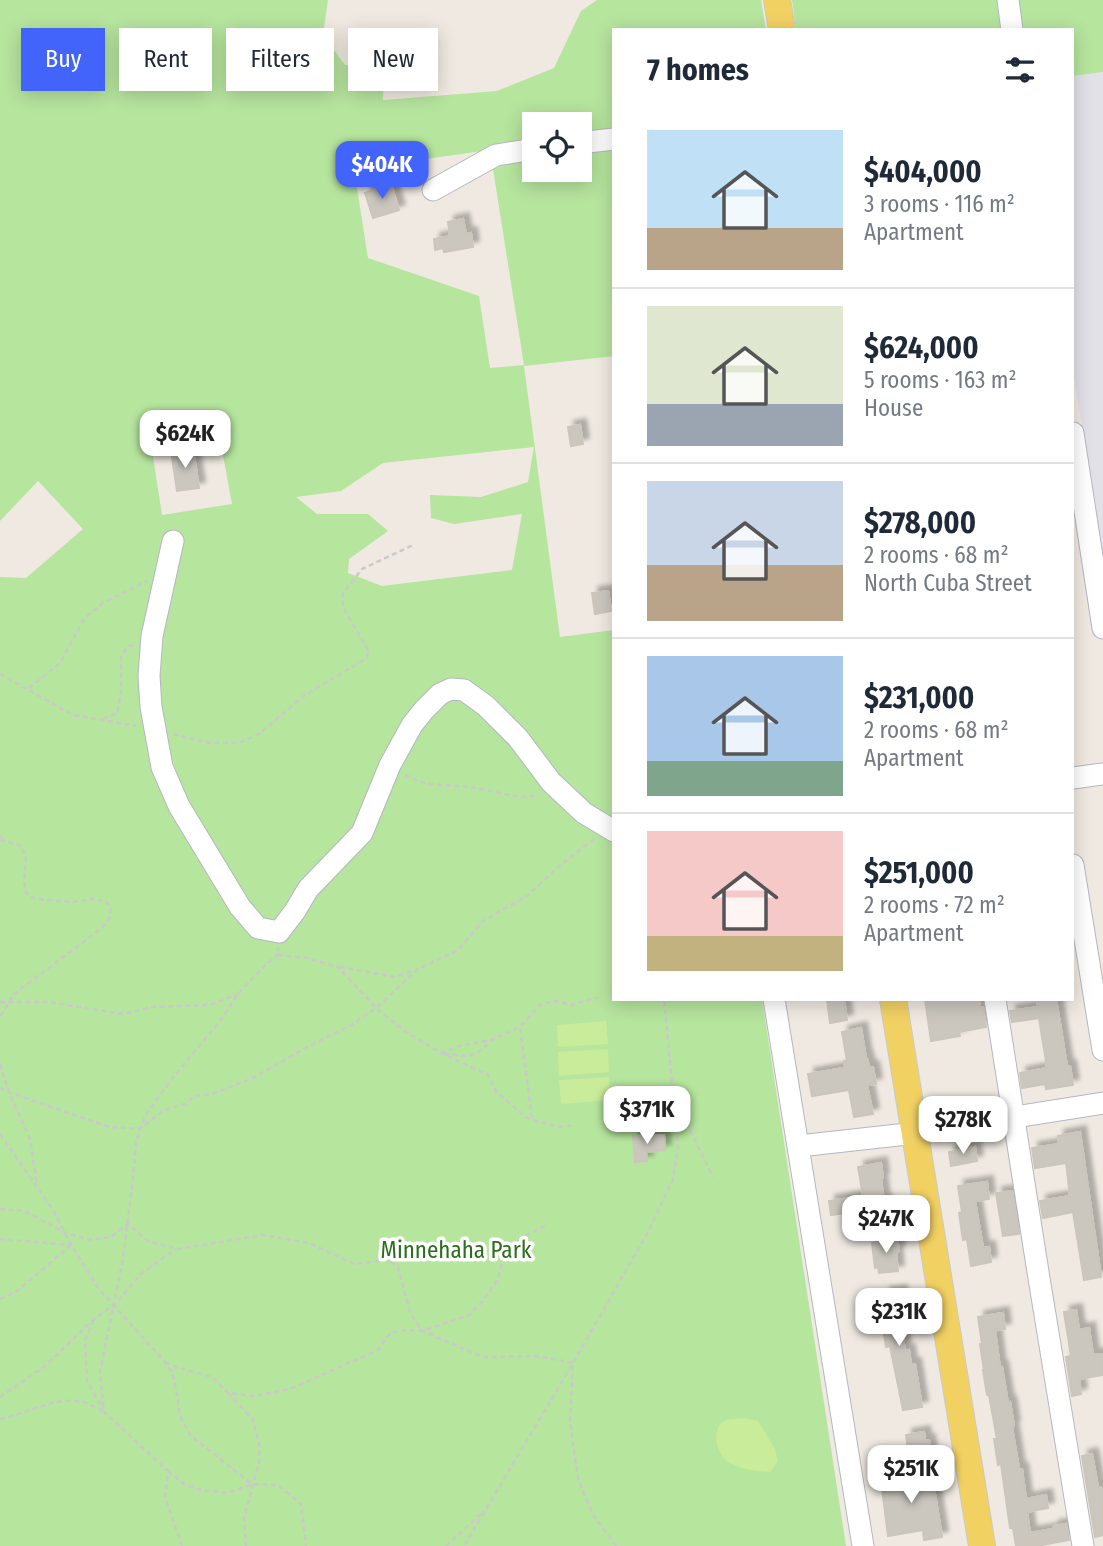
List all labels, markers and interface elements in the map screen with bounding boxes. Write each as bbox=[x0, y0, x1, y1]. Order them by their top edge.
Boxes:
chip: Buy bbox=[21, 28, 105, 91]
chip: Rent bbox=[119, 28, 212, 91]
chip: Filters bbox=[226, 28, 334, 91]
chip: New bbox=[348, 28, 438, 91]
icon: filters bbox=[1001, 51, 1039, 89]
text: 7 homes bbox=[647, 52, 749, 88]
map controls bbox=[522, 112, 592, 182]
button: locate bbox=[522, 112, 592, 182]
pin: $404K bbox=[333, 142, 431, 201]
text: $404K bbox=[351, 150, 413, 178]
text: $404,000 bbox=[864, 154, 982, 190]
icon: home bbox=[703, 158, 787, 242]
text: 3 rooms · 116 m² bbox=[864, 190, 1015, 218]
text: Apartment bbox=[864, 218, 964, 246]
text: $624,000 bbox=[864, 330, 979, 366]
icon: home bbox=[703, 334, 787, 418]
text: 5 rooms · 163 m² bbox=[864, 366, 1017, 394]
text: House bbox=[864, 394, 923, 422]
pin: $624K bbox=[136, 410, 234, 470]
text: $624K bbox=[156, 419, 214, 447]
text: $278,000 bbox=[864, 505, 976, 541]
icon: home bbox=[703, 509, 787, 593]
text: 2 rooms · 68 m² bbox=[864, 541, 1009, 569]
text: North Cuba Street bbox=[864, 569, 1032, 597]
text: $231,000 bbox=[864, 680, 974, 716]
icon: home bbox=[703, 684, 787, 768]
text: 2 rooms · 68 m² bbox=[864, 716, 1009, 744]
text: Apartment bbox=[864, 744, 964, 772]
text: $251,000 bbox=[864, 855, 974, 891]
icon: home bbox=[703, 859, 787, 943]
text: 2 rooms · 72 m² bbox=[864, 891, 1005, 919]
text: Apartment bbox=[864, 919, 964, 947]
pin: $371K bbox=[598, 1086, 696, 1146]
text: $371K bbox=[620, 1095, 674, 1123]
pin: $278K bbox=[914, 1096, 1012, 1156]
text: $278K bbox=[935, 1105, 991, 1133]
pin: $247K bbox=[837, 1196, 935, 1255]
text: $247K bbox=[858, 1204, 914, 1232]
park label: Minnehaha Park bbox=[381, 1236, 532, 1264]
pin: $231K bbox=[850, 1288, 948, 1348]
text: $231K bbox=[871, 1297, 927, 1325]
pin: $251K bbox=[862, 1446, 960, 1505]
text: $251K bbox=[883, 1454, 939, 1482]

